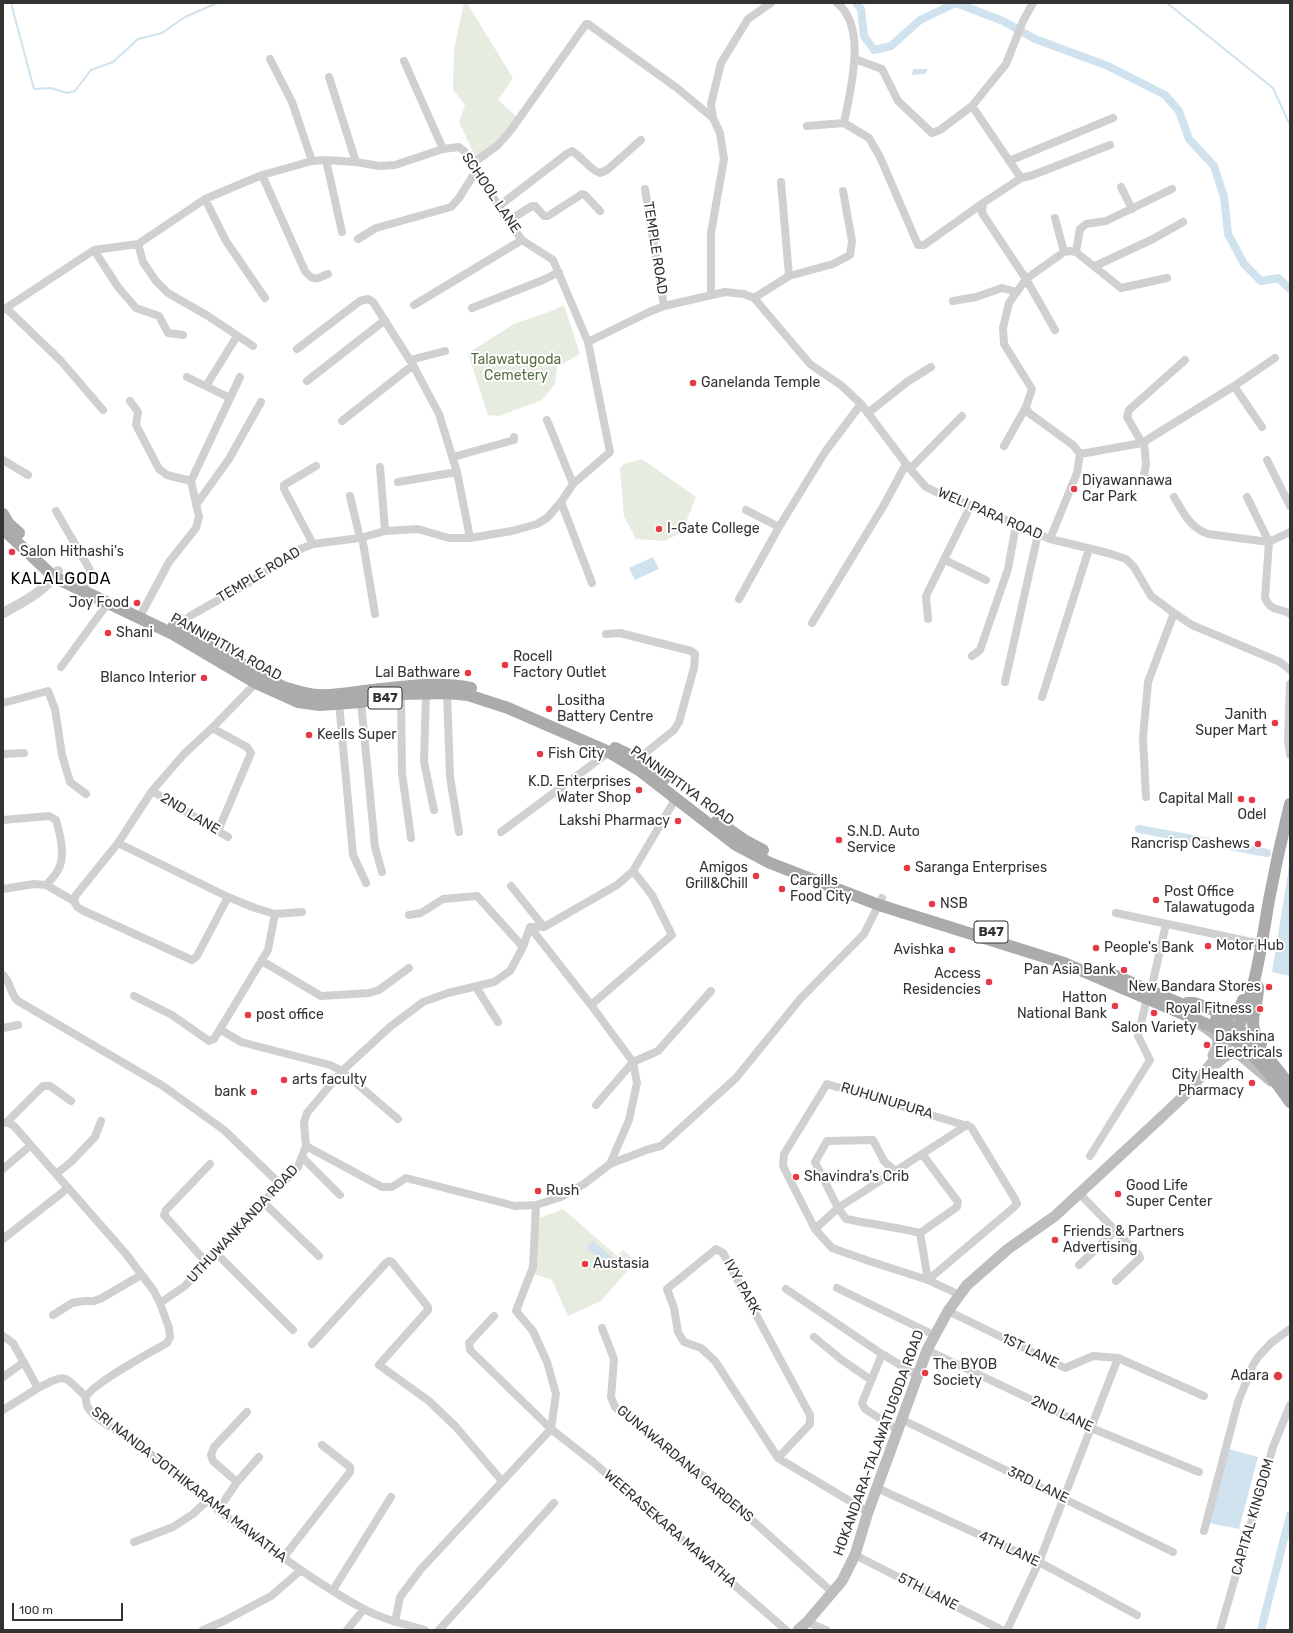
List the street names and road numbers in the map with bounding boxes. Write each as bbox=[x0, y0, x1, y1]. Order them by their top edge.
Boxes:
street label: SCHOOL LANE bbox=[458, 149, 524, 237]
street label: TEMPLE ROAD bbox=[639, 200, 671, 296]
street label: WELI PARA ROAD bbox=[935, 484, 1045, 544]
street label: TEMPLE ROAD bbox=[214, 544, 304, 606]
street label: PANNIPITIYA ROAD bbox=[168, 610, 284, 684]
road number: B47 bbox=[368, 687, 402, 709]
street label: PANNIPITIYA ROAD bbox=[627, 743, 737, 829]
street label: 2ND LANE bbox=[157, 790, 223, 838]
road number: B47 bbox=[974, 921, 1008, 943]
street label: RUHUNUPURA bbox=[839, 1079, 935, 1123]
street label: UTHUWANKANDA ROAD bbox=[184, 1162, 302, 1286]
street label: IVY PARK bbox=[720, 1256, 764, 1318]
street label: HOKANDARA-TALAWATUGODA ROAD bbox=[830, 1328, 928, 1558]
street label: 1ST LANE bbox=[999, 1330, 1061, 1372]
street label: 2ND LANE bbox=[1028, 1392, 1096, 1436]
street label: GUNAWARDANA GARDENS bbox=[613, 1402, 757, 1526]
street label: SRI NANDA JOTHIKARAMA MAWATHA bbox=[88, 1403, 290, 1567]
street label: CAPITAL KINGDOM bbox=[1228, 1457, 1278, 1577]
street label: 3RD LANE bbox=[1005, 1463, 1071, 1507]
street label: WEERASEKARA MAWATHA bbox=[600, 1467, 740, 1591]
street label: 4TH LANE bbox=[976, 1528, 1042, 1570]
street label: 5TH LANE bbox=[895, 1570, 961, 1614]

